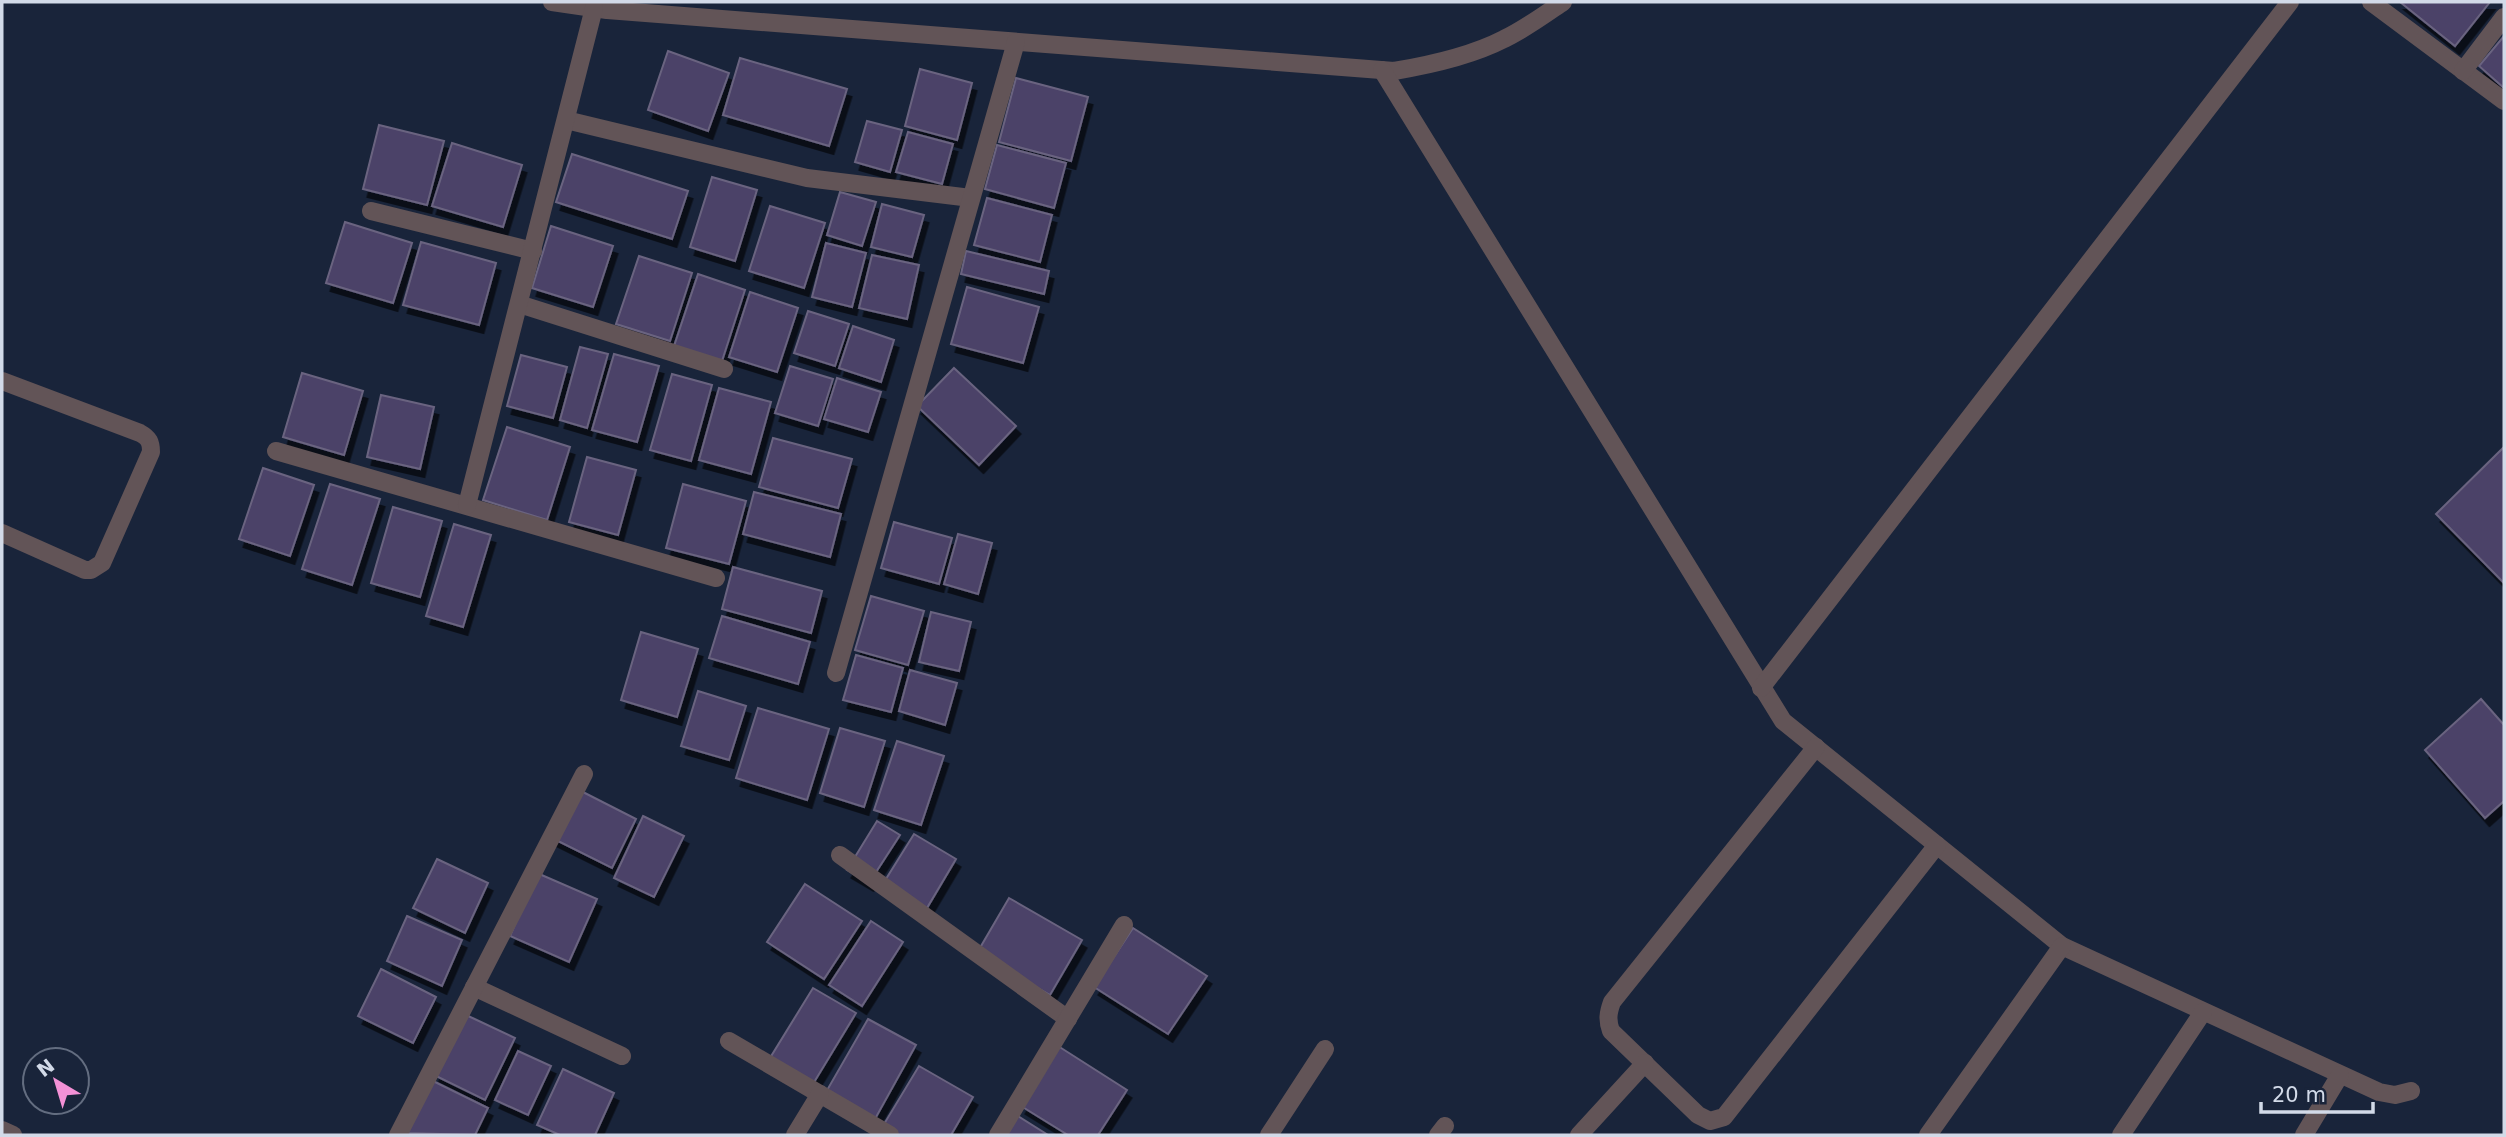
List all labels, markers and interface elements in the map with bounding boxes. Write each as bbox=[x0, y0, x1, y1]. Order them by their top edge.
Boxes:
north arrow bbox=[21, 1046, 91, 1116]
text: N bbox=[32, 1054, 59, 1081]
scale bar bbox=[2261, 1070, 2373, 1114]
text: 20 m bbox=[2272, 1083, 2326, 1107]

